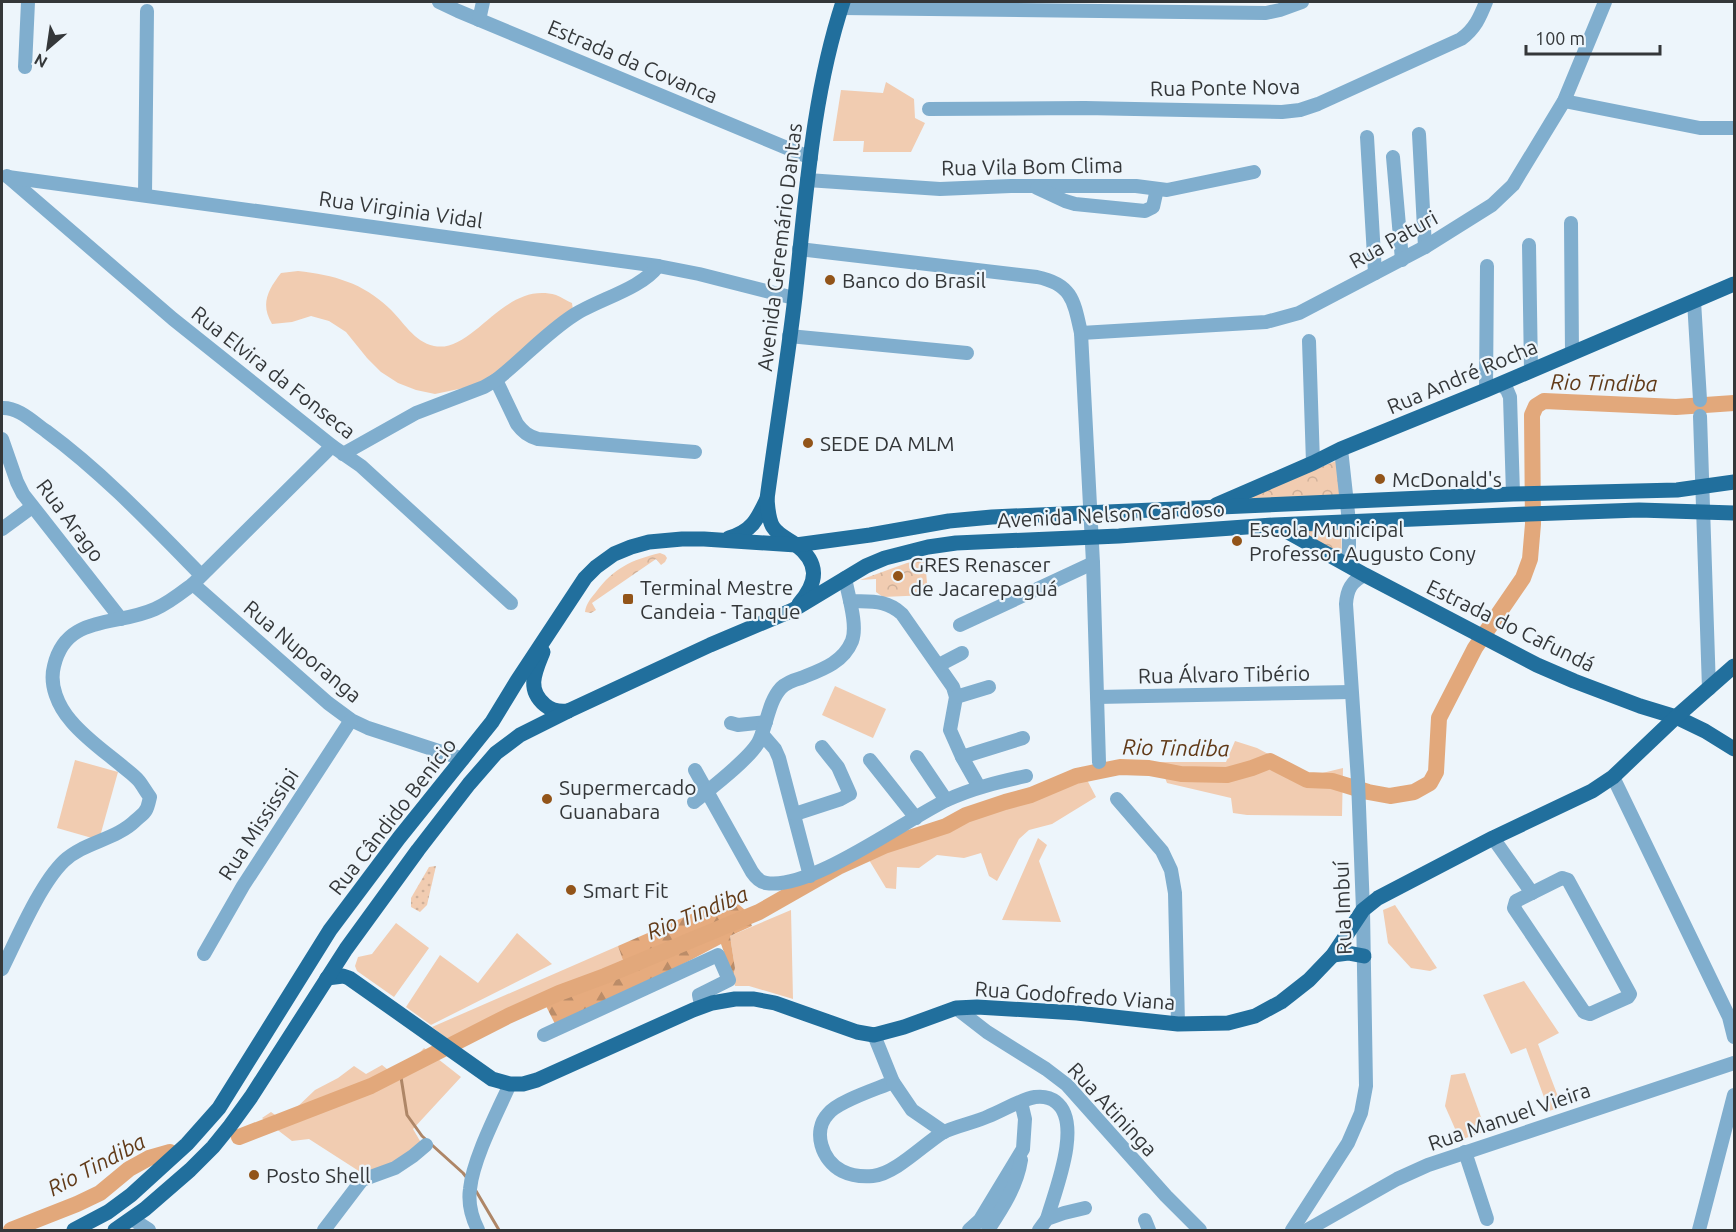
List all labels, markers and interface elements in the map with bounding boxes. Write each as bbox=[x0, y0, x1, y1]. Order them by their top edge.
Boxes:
street label: Estrada da Covanca bbox=[544, 14, 722, 108]
north arrow bbox=[18, 18, 78, 78]
scale bar bbox=[1526, 18, 1660, 56]
text: 100 m bbox=[1535, 28, 1585, 48]
text: N bbox=[31, 50, 50, 72]
street label: Rua Ponte Nova bbox=[1150, 74, 1300, 100]
street label: Avenida Geremário Dantas bbox=[752, 121, 806, 373]
street label: Rua Vila Bom Clima bbox=[941, 152, 1123, 180]
street label: Rua Virginia Vidal bbox=[317, 186, 485, 232]
street label: Rua Paturi bbox=[1345, 205, 1441, 273]
place label: Banco do Brasil bbox=[842, 268, 986, 292]
marker: Banco do Brasil bbox=[823, 273, 837, 287]
street label: Rua Elvira da Fonseca bbox=[187, 301, 361, 443]
street label: Rua André Rocha bbox=[1383, 334, 1541, 418]
water label: Rio Tindiba bbox=[1550, 369, 1658, 395]
place label: SEDE DA MLM bbox=[820, 431, 954, 455]
marker: SEDE DA MLM bbox=[801, 436, 815, 450]
place label: McDonald's bbox=[1392, 467, 1502, 491]
marker: McDonald's bbox=[1373, 472, 1387, 486]
street label: Rua Arago bbox=[32, 474, 110, 566]
street label: Avenida Nelson Cardoso bbox=[997, 496, 1225, 532]
place label: Escola Municipal Professor Augusto Cony bbox=[1249, 517, 1476, 565]
marker: Escola Municipal Professor Augusto Cony bbox=[1230, 534, 1244, 548]
place label: GRES Renascer de Jacarepaguá bbox=[910, 552, 1058, 600]
marker: GRES Renascer de Jacarepaguá bbox=[891, 569, 905, 583]
street label: Estrada do Cafundá bbox=[1423, 574, 1599, 676]
place label: Terminal Mestre Candeia - Tanque bbox=[640, 575, 801, 623]
marker: Terminal Mestre Candeia - Tanque bbox=[621, 592, 635, 606]
street label: Rua Nuporanga bbox=[239, 595, 367, 707]
street label: Rua Álvaro Tibério bbox=[1138, 660, 1310, 688]
street label: Rua Cândido Benício bbox=[323, 733, 461, 899]
water label: Rio Tindiba bbox=[1122, 734, 1230, 760]
street label: Rua Mississipi bbox=[213, 764, 303, 884]
place label: Supermercado Guanabara bbox=[559, 775, 697, 823]
marker: Supermercado Guanabara bbox=[540, 792, 554, 806]
street label: Rua Imbuí bbox=[1328, 860, 1356, 955]
place label: Smart Fit bbox=[583, 878, 668, 902]
water label: Rio Tindiba bbox=[643, 880, 751, 944]
marker: Smart Fit bbox=[564, 883, 578, 897]
street label: Rua Godofredo Viana bbox=[974, 976, 1176, 1014]
street label: Rua Atininga bbox=[1063, 1057, 1163, 1161]
street label: Rua Manuel Vieira bbox=[1425, 1077, 1593, 1155]
water label: Rio Tindiba bbox=[43, 1128, 149, 1200]
place label: Posto Shell bbox=[266, 1163, 371, 1187]
marker: Posto Shell bbox=[247, 1168, 261, 1182]

